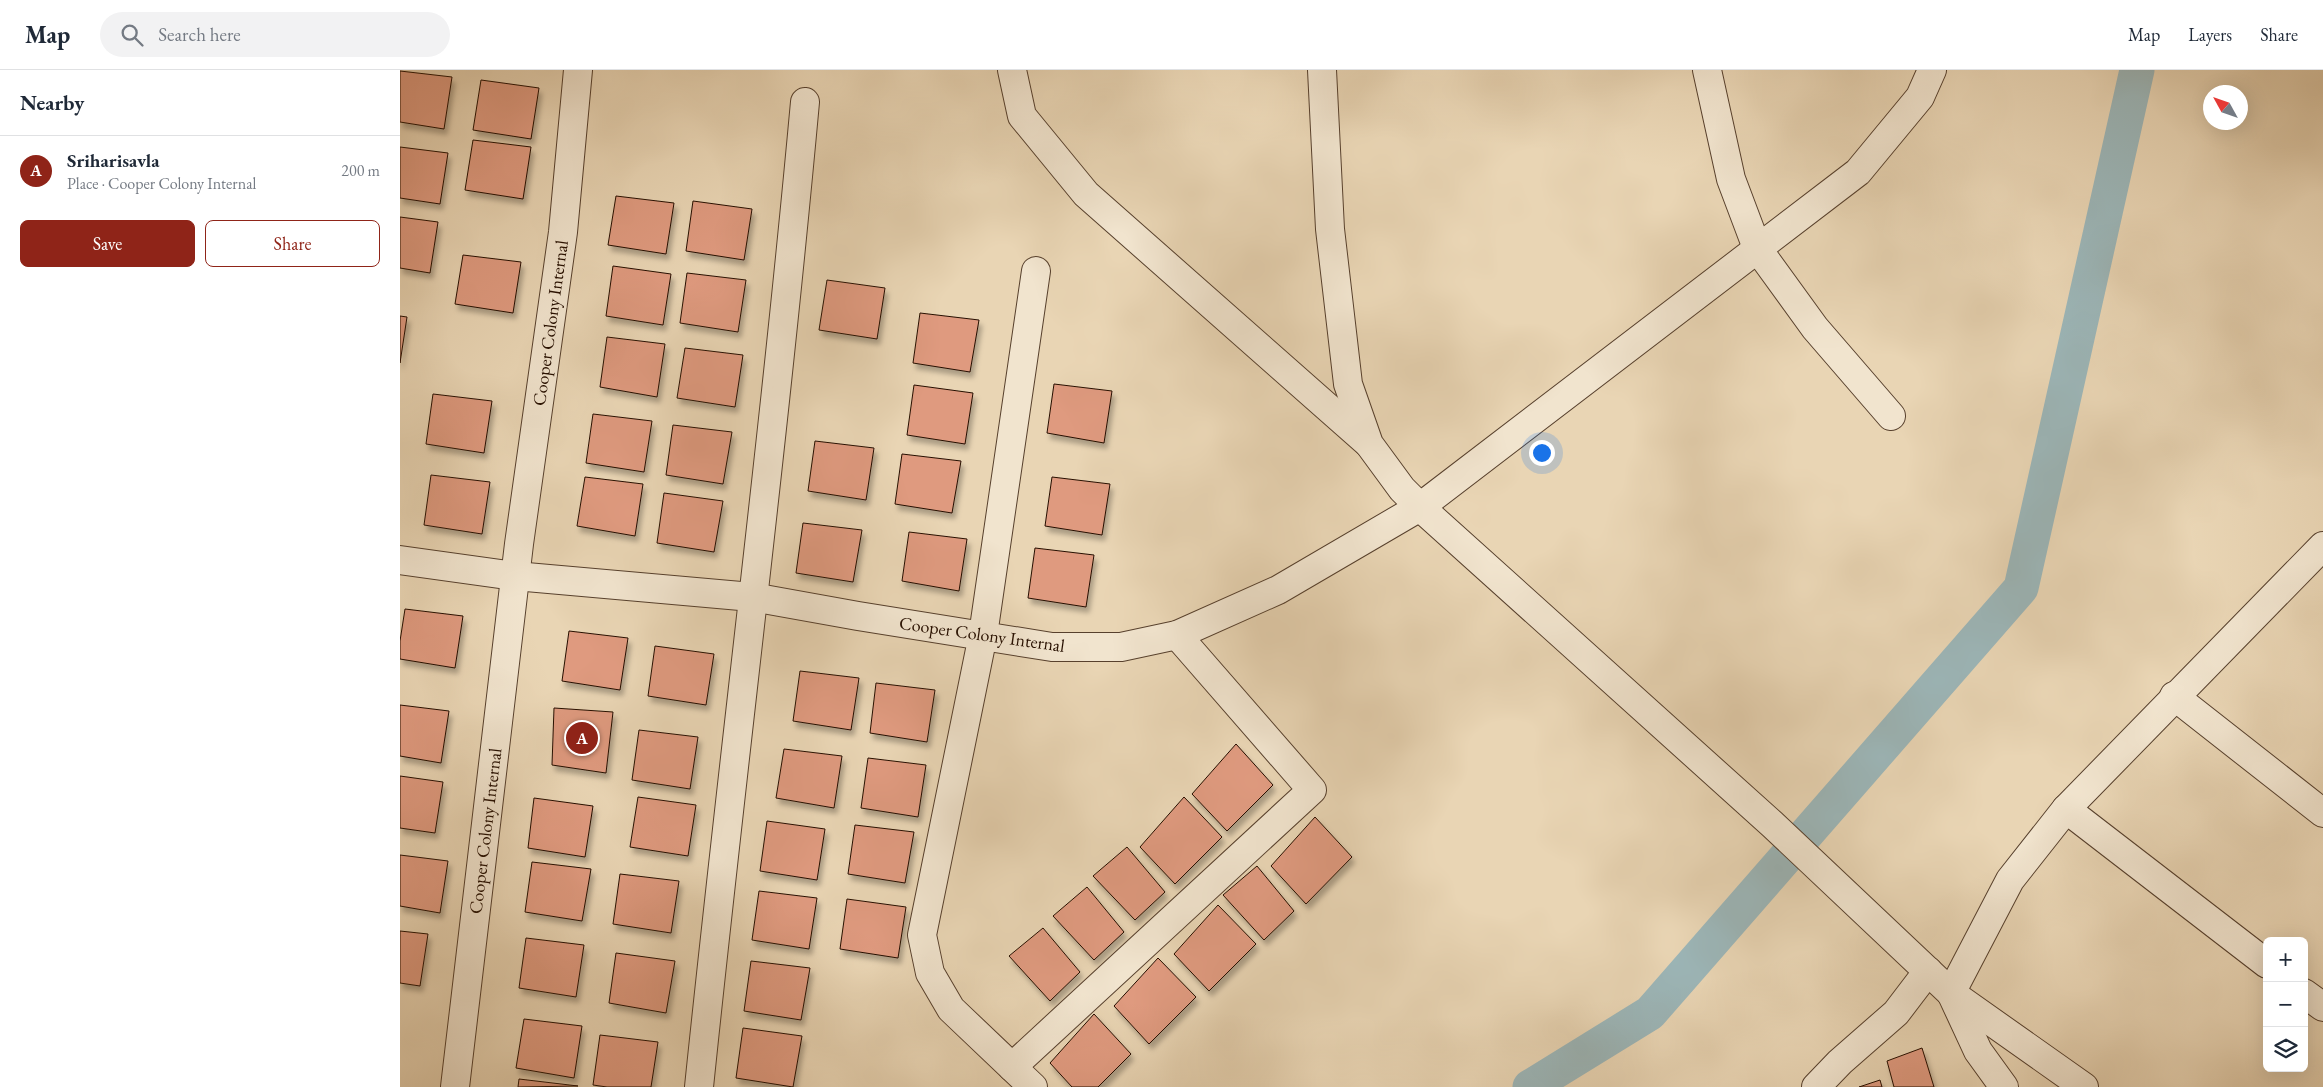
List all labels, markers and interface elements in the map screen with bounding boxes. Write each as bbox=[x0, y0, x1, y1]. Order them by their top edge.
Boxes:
search box bbox=[100, 12, 450, 57]
text: Map bbox=[25, 19, 70, 50]
icon: search bbox=[118, 21, 146, 49]
text: Search here bbox=[158, 22, 241, 47]
text: Map bbox=[2128, 23, 2160, 46]
text: Layers bbox=[2188, 23, 2232, 46]
text: Share bbox=[2260, 23, 2298, 46]
north arrow bbox=[2203, 85, 2248, 130]
text: Nearby bbox=[20, 89, 84, 116]
text: Sriharisavla bbox=[67, 148, 160, 173]
text: A bbox=[30, 160, 42, 181]
text: 200 m bbox=[341, 160, 380, 181]
text: Place · Cooper Colony Internal bbox=[67, 173, 256, 194]
button: Save bbox=[20, 220, 195, 267]
button: Share bbox=[205, 220, 380, 267]
street label: Cooper Colony Internal bbox=[527, 239, 573, 407]
your location bbox=[1529, 440, 1555, 466]
street label: Cooper Colony Internal bbox=[898, 611, 1066, 657]
pin: A bbox=[566, 719, 598, 757]
street label: Cooper Colony Internal bbox=[463, 747, 507, 915]
map controls bbox=[2263, 937, 2308, 1072]
button: + bbox=[2263, 937, 2308, 982]
button: − bbox=[2263, 982, 2308, 1027]
button: layers bbox=[2263, 1027, 2308, 1072]

